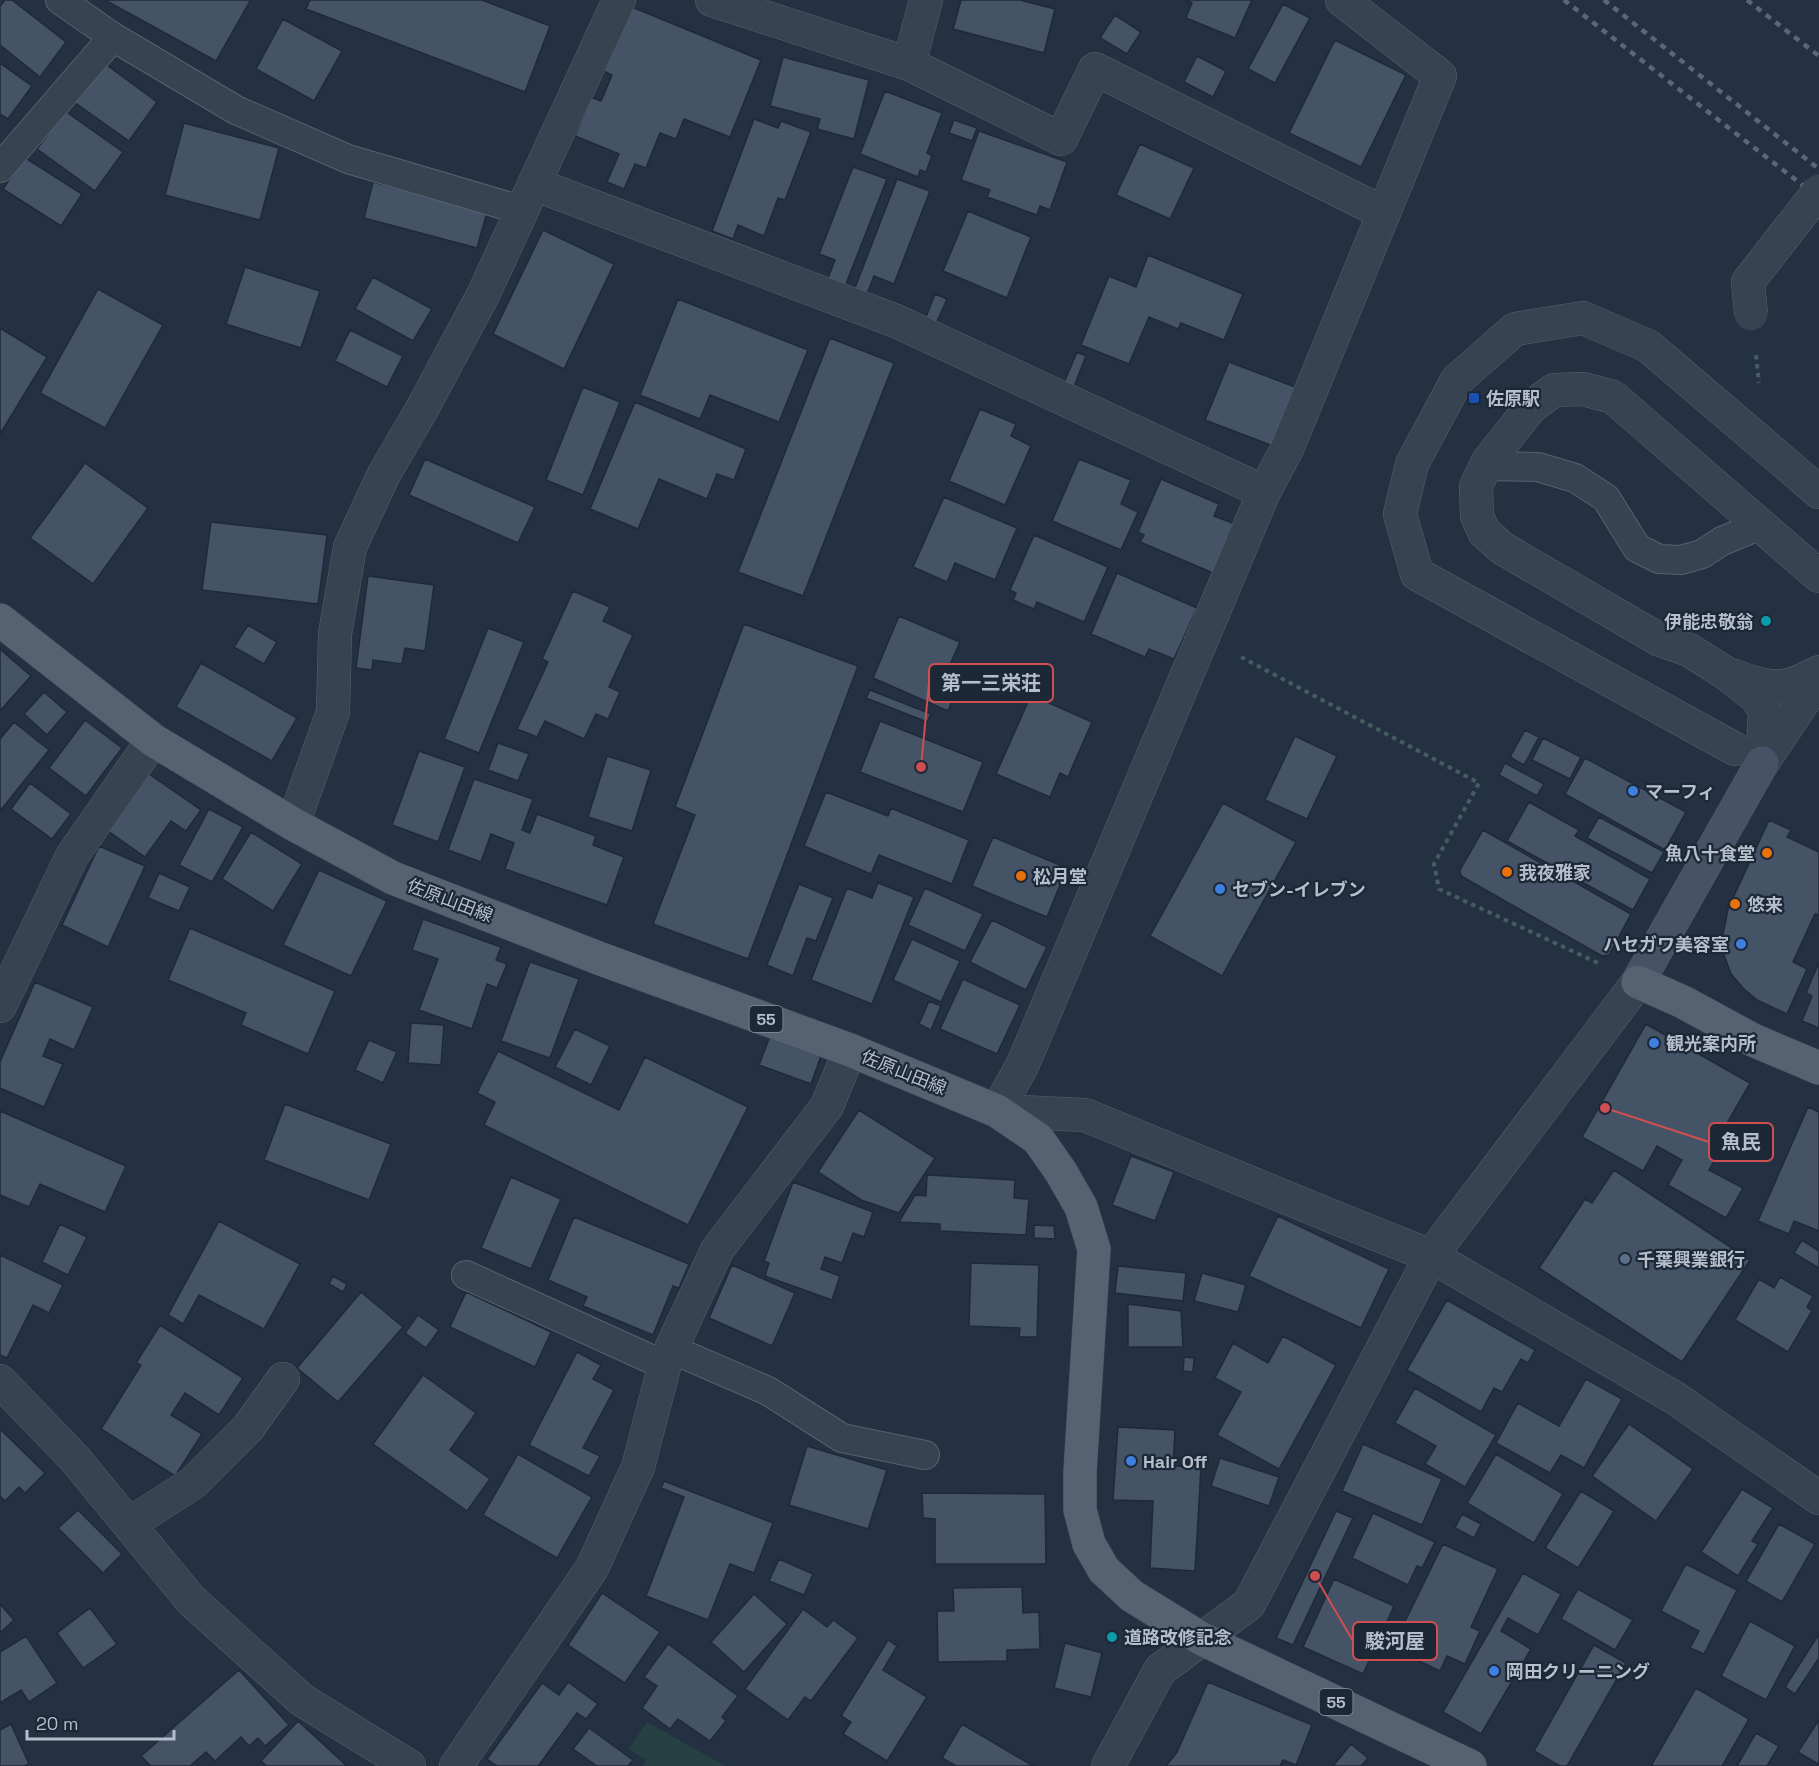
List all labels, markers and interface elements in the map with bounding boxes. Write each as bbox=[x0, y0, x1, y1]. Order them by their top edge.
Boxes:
place label: 佐原駅 bbox=[1486, 387, 1540, 410]
marker: 佐原駅 bbox=[1467, 391, 1481, 405]
place label: 伊能忠敬翁 bbox=[1664, 610, 1754, 633]
marker: 伊能忠敬翁 bbox=[1759, 614, 1773, 628]
callout: 第一三栄荘 bbox=[929, 664, 1053, 702]
text: 第一三栄荘 bbox=[941, 670, 1041, 696]
place label: マーフィ bbox=[1645, 780, 1716, 803]
marker: マーフィ bbox=[1626, 784, 1640, 798]
place label: 魚八十食堂 bbox=[1665, 842, 1755, 865]
marker: 魚八十食堂 bbox=[1760, 846, 1774, 860]
place label: 我夜雅家 bbox=[1519, 861, 1591, 884]
place label: 松月堂 bbox=[1033, 865, 1087, 888]
marker: 我夜雅家 bbox=[1500, 865, 1514, 879]
marker: 松月堂 bbox=[1014, 869, 1028, 883]
street label: 佐原山田線 bbox=[404, 873, 496, 927]
place label: セブン-イレブン bbox=[1232, 878, 1366, 901]
marker: セブン-イレブン bbox=[1213, 882, 1227, 896]
place label: 悠来 bbox=[1747, 893, 1783, 916]
marker: 悠来 bbox=[1728, 897, 1742, 911]
place label: ハセガワ美容室 bbox=[1603, 933, 1729, 956]
marker: ハセガワ美容室 bbox=[1734, 937, 1748, 951]
road number: 55 bbox=[750, 1006, 783, 1032]
place label: 観光案内所 bbox=[1666, 1032, 1756, 1055]
marker: 観光案内所 bbox=[1647, 1036, 1661, 1050]
street label: 佐原山田線 bbox=[858, 1044, 950, 1100]
callout: 魚民 bbox=[1709, 1123, 1773, 1161]
text: 魚民 bbox=[1721, 1129, 1761, 1155]
place label: 千葉興業銀行 bbox=[1637, 1248, 1745, 1271]
marker: 千葉興業銀行 bbox=[1618, 1252, 1632, 1266]
place label: Hair Off bbox=[1143, 1450, 1208, 1473]
marker: Hair Off bbox=[1124, 1454, 1138, 1468]
callout: 駿河屋 bbox=[1353, 1622, 1437, 1660]
place label: 道路改修記念 bbox=[1124, 1626, 1232, 1649]
text: 駿河屋 bbox=[1365, 1628, 1425, 1654]
marker: 道路改修記念 bbox=[1105, 1630, 1119, 1644]
place label: 岡田クリーニング bbox=[1506, 1660, 1650, 1683]
marker: 岡田クリーニング bbox=[1487, 1664, 1501, 1678]
road number: 55 bbox=[1320, 1689, 1352, 1715]
scale bar bbox=[27, 1703, 174, 1741]
text: 20 m bbox=[36, 1712, 79, 1735]

